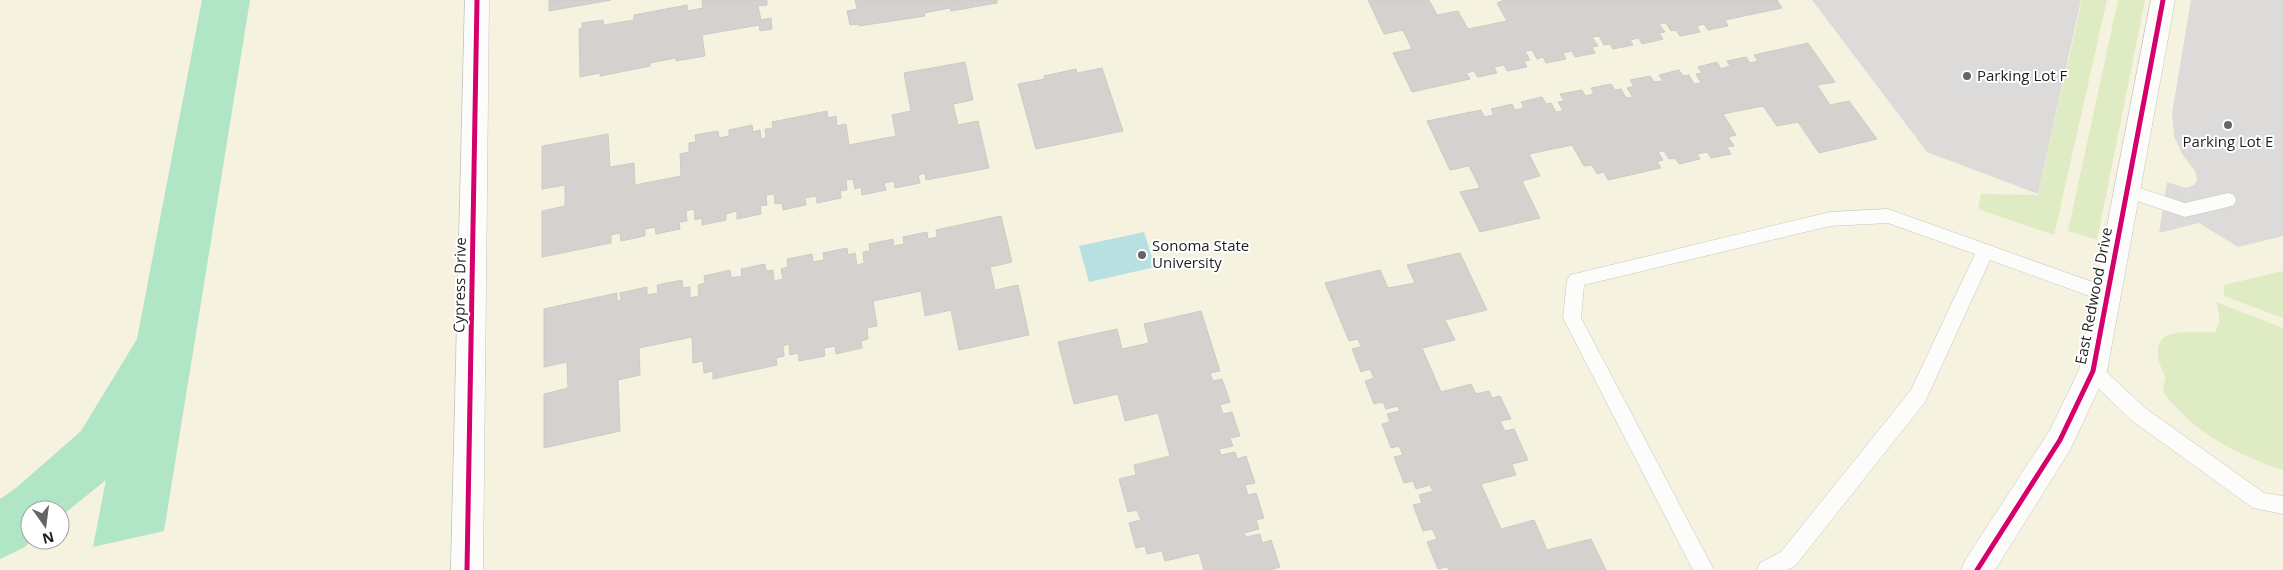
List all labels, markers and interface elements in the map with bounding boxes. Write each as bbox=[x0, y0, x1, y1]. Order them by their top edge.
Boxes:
place label: Parking Lot F bbox=[1977, 65, 2067, 85]
marker: Parking Lot F bbox=[1961, 70, 1973, 82]
marker: Parking Lot E bbox=[2222, 119, 2234, 131]
place label: Parking Lot E bbox=[2183, 131, 2273, 151]
street label: East Redwood Drive bbox=[2070, 225, 2116, 366]
place label: Sonoma State University bbox=[1152, 235, 1249, 272]
street label: Cypress Drive bbox=[448, 237, 470, 333]
marker: Sonoma State University bbox=[1136, 249, 1148, 261]
north arrow bbox=[20, 500, 70, 550]
text: N bbox=[40, 528, 56, 549]

